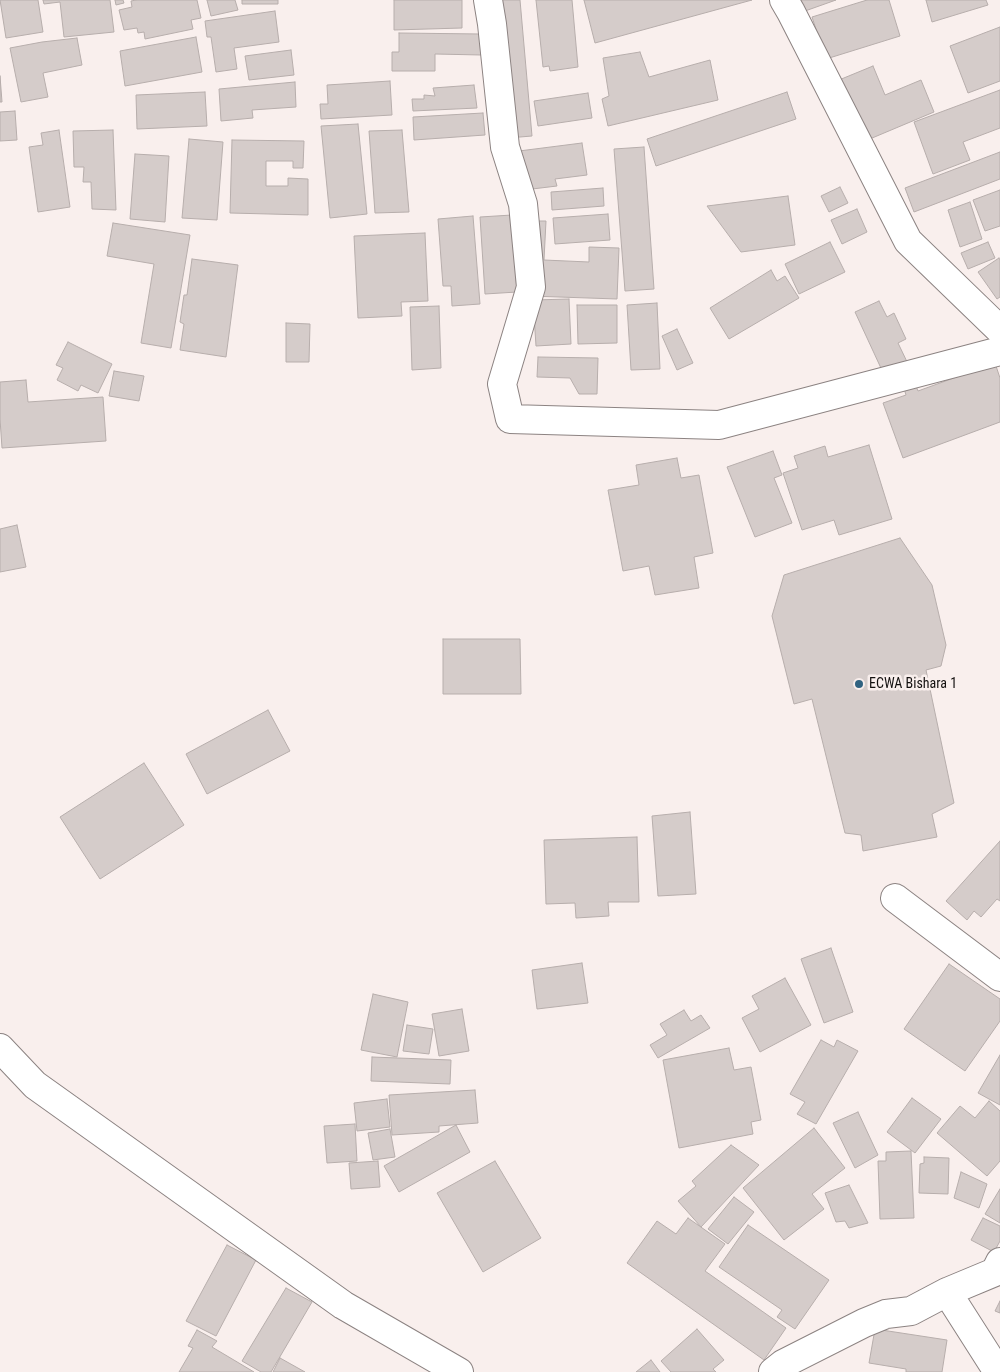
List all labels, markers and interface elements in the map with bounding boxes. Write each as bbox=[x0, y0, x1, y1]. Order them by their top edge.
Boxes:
place label: ECWA Bishara 1 bbox=[869, 676, 957, 692]
marker: ECWA Bishara 1 bbox=[853, 678, 865, 690]

